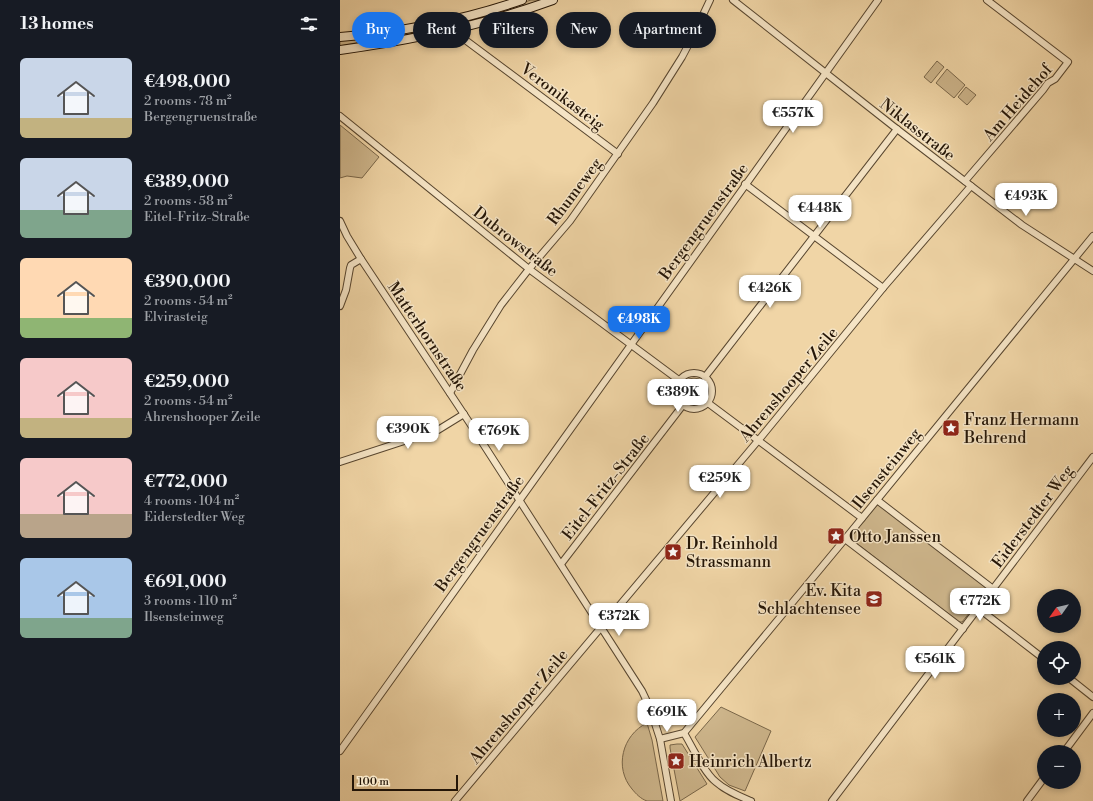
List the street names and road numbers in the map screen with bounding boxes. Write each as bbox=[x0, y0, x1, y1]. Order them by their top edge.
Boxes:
street label: Veronikasteig bbox=[516, 58, 609, 135]
street label: Am Heidehof bbox=[978, 59, 1057, 146]
street label: Niklasstraße bbox=[876, 94, 959, 165]
street label: Rhumeweg bbox=[543, 153, 607, 229]
street label: Bergengruenstraße bbox=[654, 159, 753, 285]
street label: Dubrowstraße bbox=[469, 202, 562, 281]
street label: Matterhornstraße bbox=[383, 278, 471, 395]
street label: Ahrenshooper Zeile bbox=[734, 323, 843, 447]
street label: Ilsensteinweg bbox=[848, 424, 926, 513]
street label: Eitel-Fritz-Straße bbox=[558, 429, 654, 544]
street label: Eiderstedter Weg bbox=[988, 461, 1079, 572]
street label: Bergengruenstraße bbox=[430, 471, 529, 597]
street label: Ahrenshooper Zeile bbox=[464, 645, 573, 769]

